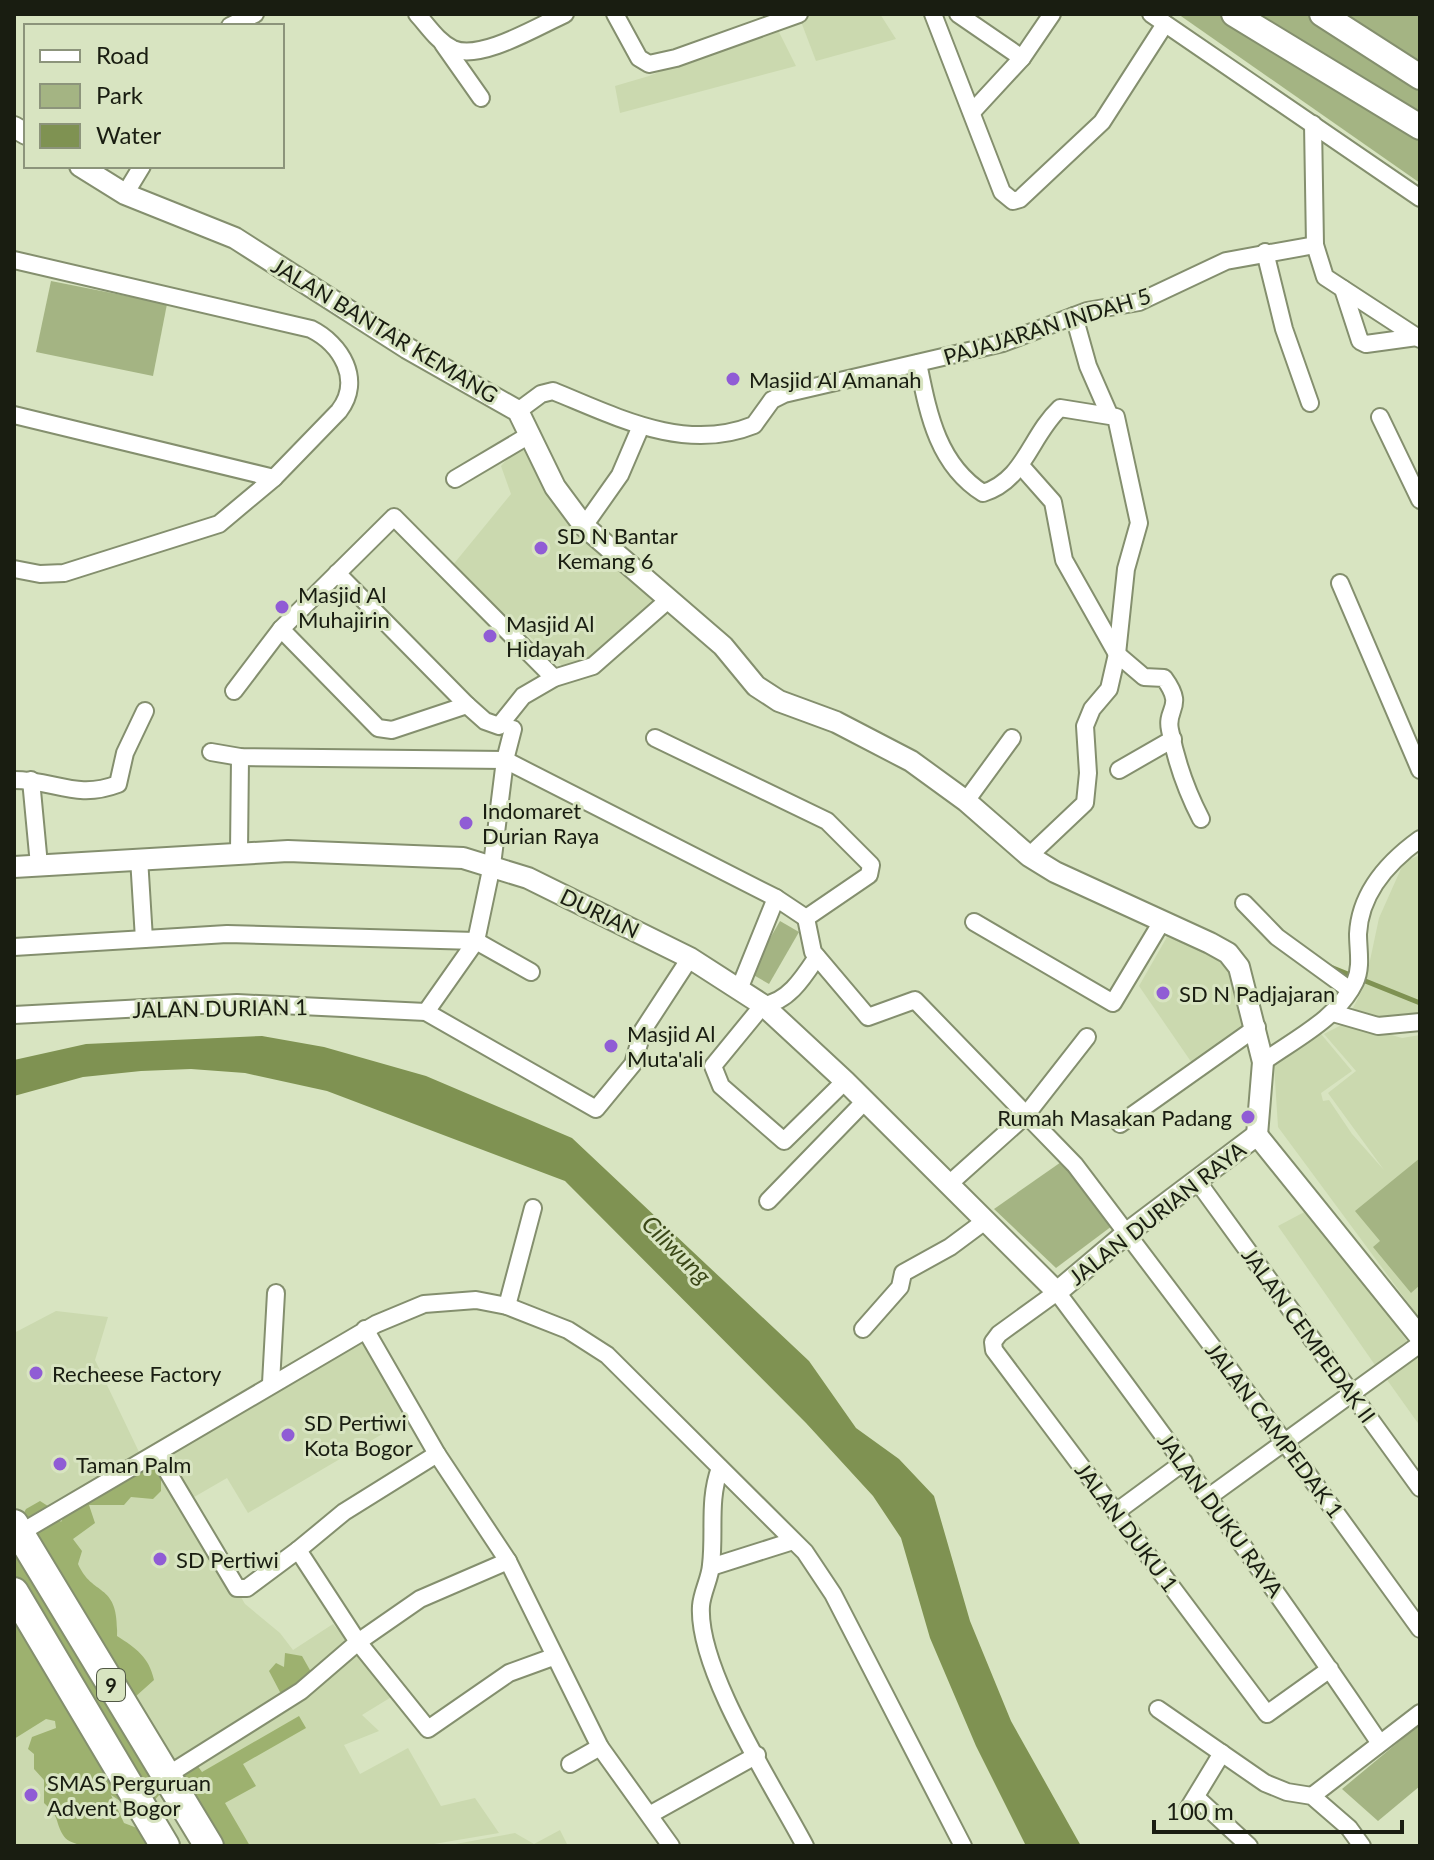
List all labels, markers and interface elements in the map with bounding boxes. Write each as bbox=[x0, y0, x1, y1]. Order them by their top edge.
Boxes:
legend bbox=[24, 24, 284, 168]
text: Road bbox=[96, 40, 149, 69]
text: Park bbox=[96, 80, 144, 109]
text: Water bbox=[96, 120, 161, 149]
street label: JALAN BANTAR KEMANG bbox=[267, 252, 503, 408]
street label: PAJAJARAN INDAH 5 bbox=[940, 282, 1154, 370]
place label: Masjid Al Amanah bbox=[749, 366, 922, 393]
marker: Masjid Al Amanah bbox=[724, 370, 742, 388]
place label: SD N Bantar Kemang 6 bbox=[557, 522, 678, 574]
marker: SD N Bantar Kemang 6 bbox=[532, 539, 550, 557]
place label: Masjid Al Muhajirin bbox=[298, 581, 390, 633]
marker: Masjid Al Muhajirin bbox=[273, 598, 291, 616]
place label: Masjid Al Hidayah bbox=[506, 610, 594, 662]
marker: Masjid Al Hidayah bbox=[481, 627, 499, 645]
place label: Indomaret Durian Raya bbox=[482, 797, 599, 849]
marker: Indomaret Durian Raya bbox=[457, 814, 475, 832]
street label: DURIAN bbox=[556, 882, 644, 944]
place label: SD N Padjajaran bbox=[1179, 980, 1335, 1007]
marker: SD N Padjajaran bbox=[1154, 984, 1172, 1002]
street label: JALAN DURIAN 1 bbox=[132, 993, 308, 1023]
place label: Masjid Al Muta'ali bbox=[627, 1020, 715, 1072]
marker: Masjid Al Muta'ali bbox=[602, 1037, 620, 1055]
place label: Rumah Masakan Padang bbox=[997, 1104, 1232, 1131]
marker: Rumah Masakan Padang bbox=[1239, 1108, 1257, 1126]
street label: JALAN DURIAN RAYA bbox=[1063, 1136, 1251, 1290]
water label: Ciliwung bbox=[636, 1208, 718, 1290]
street label: JALAN CEMPEDAK II bbox=[1236, 1242, 1382, 1428]
street label: JALAN CAMPEDAK 1 bbox=[1200, 1337, 1350, 1523]
place label: Recheese Factory bbox=[52, 1360, 222, 1387]
marker: Recheese Factory bbox=[27, 1364, 45, 1382]
place label: SD Pertiwi Kota Bogor bbox=[304, 1409, 413, 1461]
marker: SD Pertiwi Kota Bogor bbox=[279, 1426, 297, 1444]
street label: JALAN DUKU RAYA bbox=[1152, 1428, 1290, 1602]
place label: Taman Palm bbox=[76, 1451, 191, 1478]
marker: Taman Palm bbox=[51, 1455, 69, 1473]
street label: JALAN DUKU 1 bbox=[1070, 1457, 1184, 1597]
place label: SD Pertiwi bbox=[176, 1546, 279, 1573]
marker: SD Pertiwi bbox=[151, 1550, 169, 1568]
road number: 9 bbox=[97, 1669, 125, 1701]
place label: SMAS Perguruan Advent Bogor bbox=[47, 1769, 211, 1821]
scale bar bbox=[1154, 1784, 1402, 1834]
marker: SMAS Perguruan Advent Bogor bbox=[22, 1786, 40, 1804]
text: 100 m bbox=[1166, 1796, 1234, 1825]

